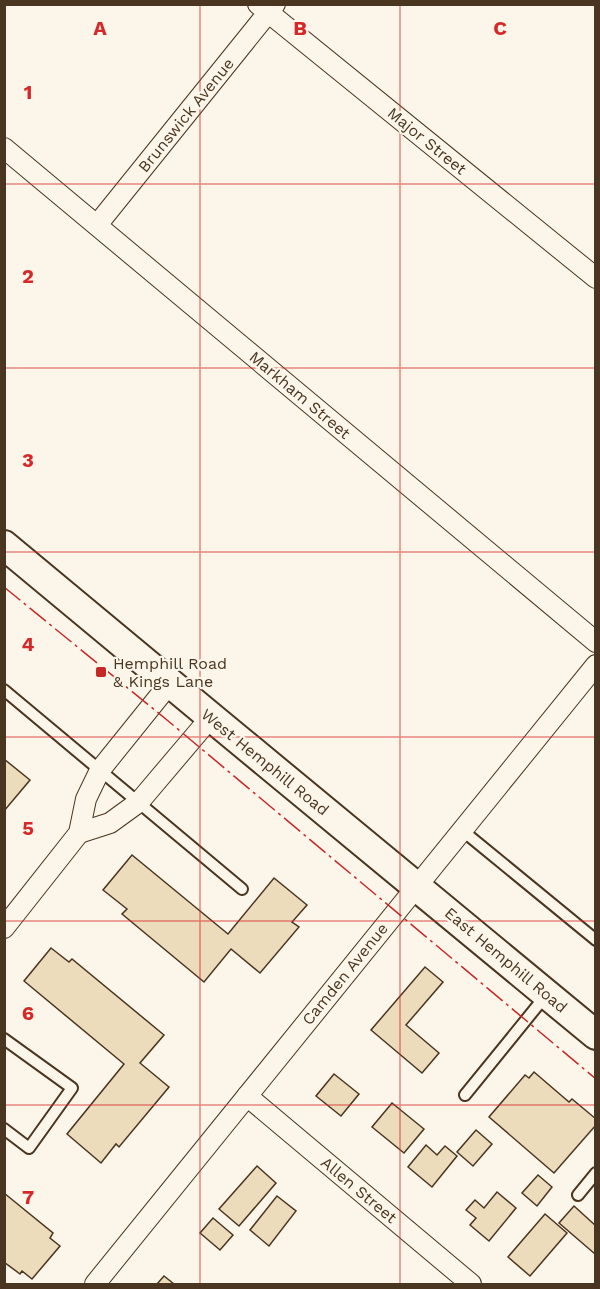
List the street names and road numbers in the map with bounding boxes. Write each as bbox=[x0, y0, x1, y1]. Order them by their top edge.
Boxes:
street label: Brunswick Avenue bbox=[134, 54, 238, 176]
street label: Major Street bbox=[384, 103, 471, 179]
street label: Markham Street bbox=[246, 347, 355, 443]
street label: West Hemphill Road bbox=[197, 705, 333, 819]
street label: East Hemphill Road bbox=[441, 903, 571, 1017]
street label: Camden Avenue bbox=[298, 919, 392, 1029]
street label: Allen Street bbox=[317, 1153, 401, 1227]

